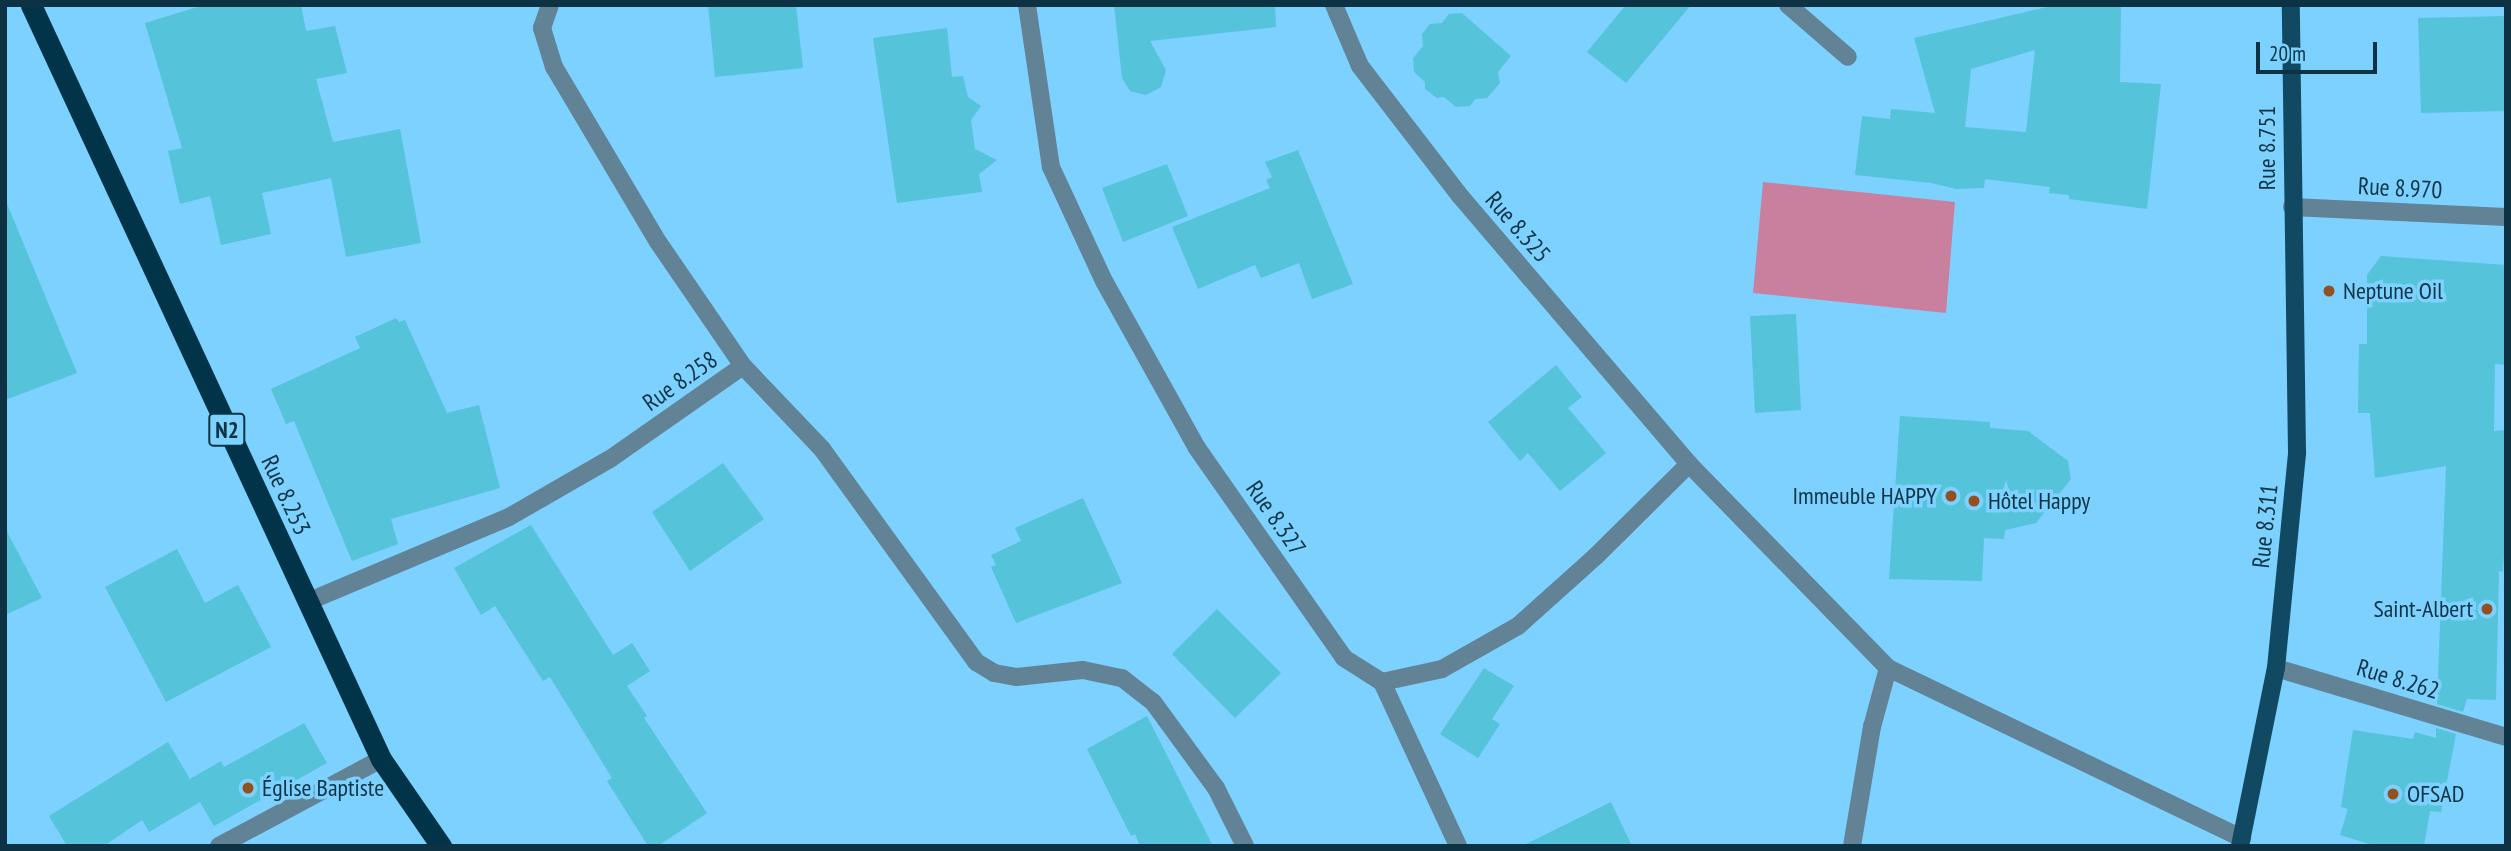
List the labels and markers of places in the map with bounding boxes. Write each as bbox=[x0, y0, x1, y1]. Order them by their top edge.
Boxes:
place label: Neptune Oil bbox=[2343, 277, 2443, 305]
marker: Neptune Oil bbox=[2321, 283, 2337, 299]
place label: Immeuble HAPPY bbox=[1793, 482, 1937, 510]
place label: Hôtel Happy bbox=[1988, 487, 2090, 515]
marker: Immeuble HAPPY bbox=[1943, 488, 1959, 504]
marker: Hôtel Happy bbox=[1966, 493, 1982, 509]
place label: Saint-Albert bbox=[2373, 595, 2473, 623]
marker: Saint-Albert bbox=[2479, 601, 2495, 617]
place label: Église Baptiste bbox=[262, 774, 384, 802]
marker: Église Baptiste bbox=[240, 780, 256, 796]
place label: OFSAD bbox=[2407, 780, 2464, 808]
marker: OFSAD bbox=[2385, 786, 2401, 802]

